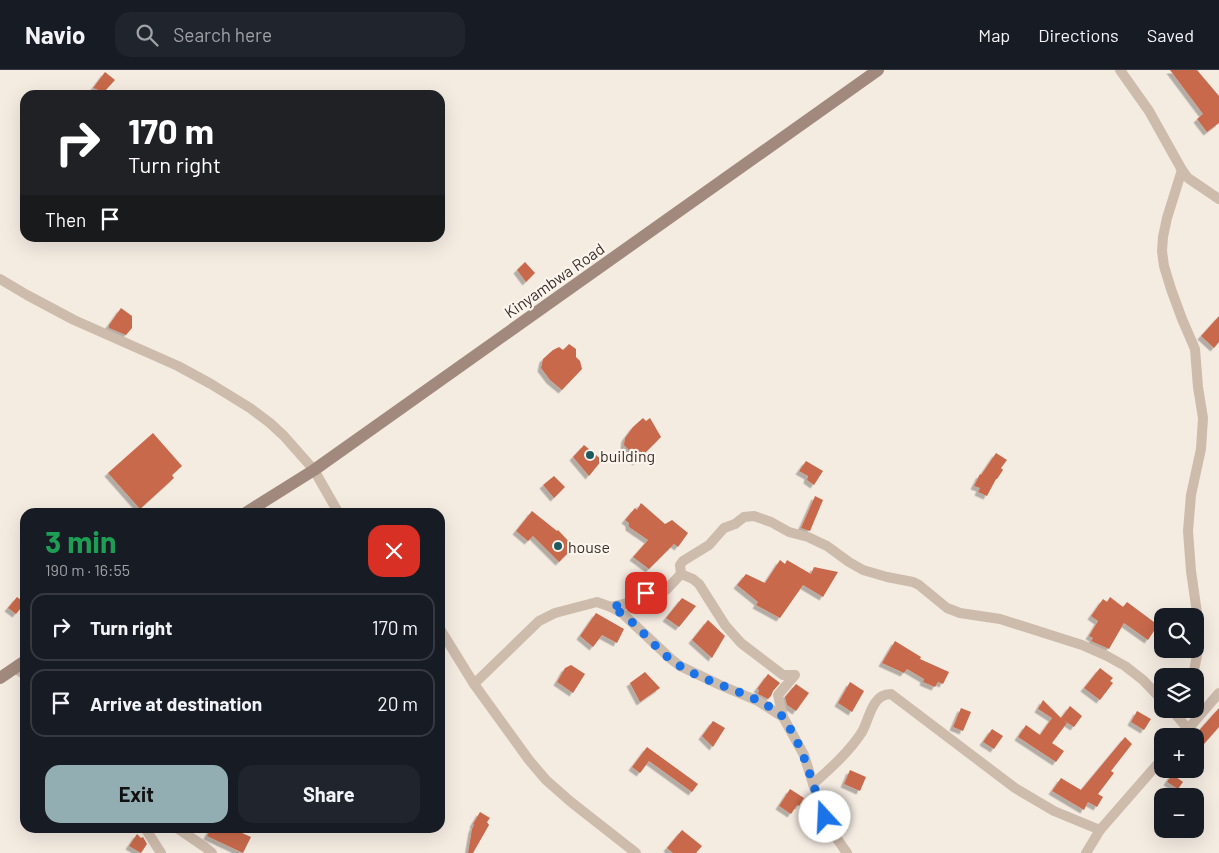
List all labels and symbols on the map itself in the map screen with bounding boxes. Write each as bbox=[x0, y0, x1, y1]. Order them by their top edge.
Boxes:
street label: Kinyambwa Road bbox=[500, 238, 608, 322]
place label: building bbox=[600, 446, 655, 465]
marker: building bbox=[584, 449, 596, 461]
place label: house bbox=[568, 537, 610, 556]
marker: house bbox=[552, 540, 564, 552]
pin bbox=[625, 572, 667, 614]
position arrow bbox=[798, 790, 850, 842]

